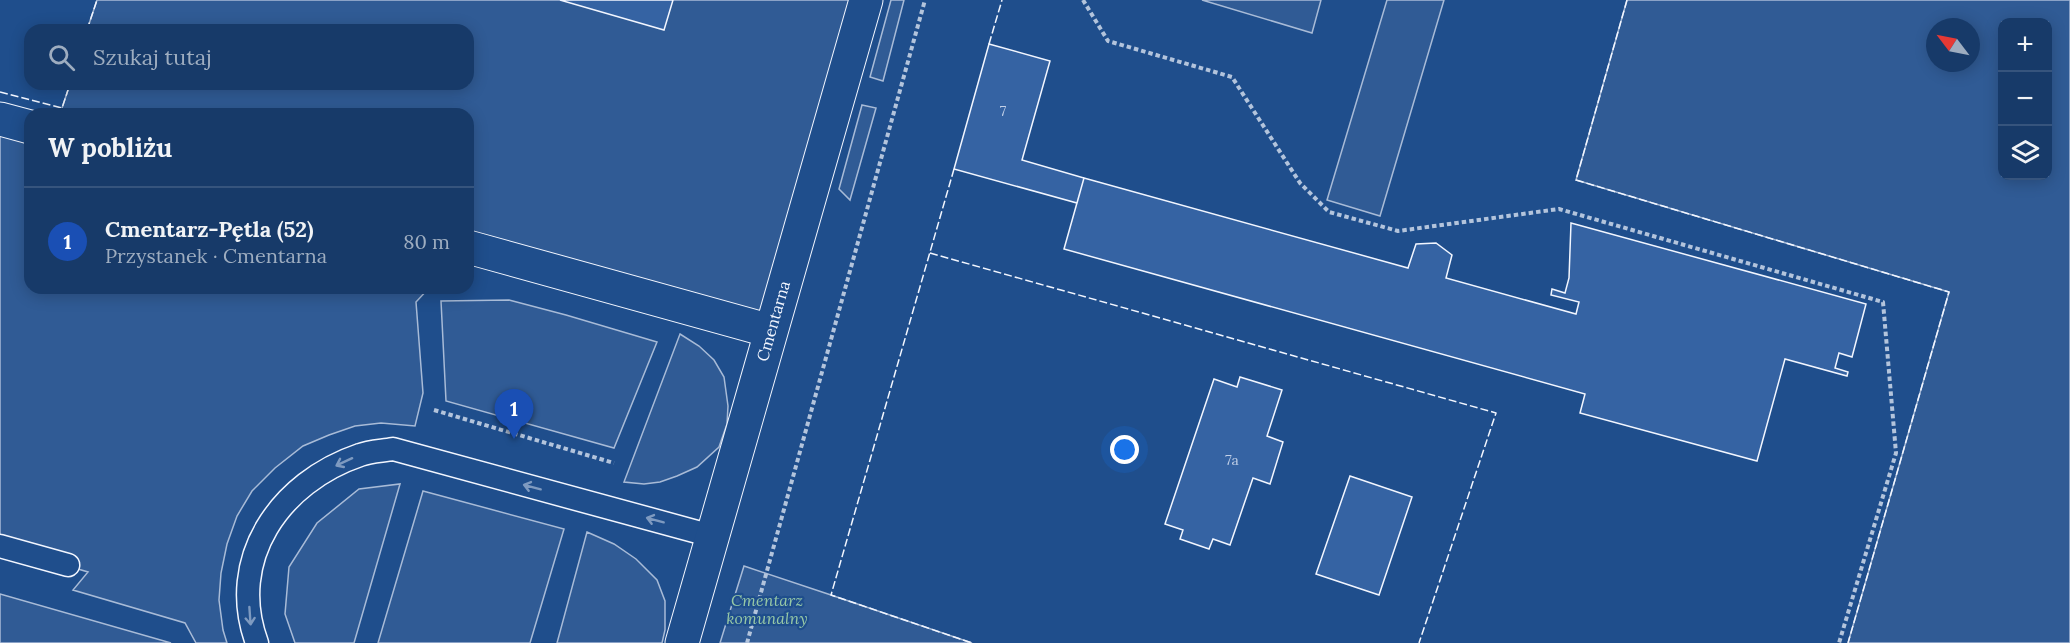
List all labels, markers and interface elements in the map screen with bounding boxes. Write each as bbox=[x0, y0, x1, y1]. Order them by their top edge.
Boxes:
north arrow bbox=[1926, 18, 1980, 72]
map controls bbox=[1998, 18, 2052, 180]
button: + bbox=[1998, 18, 2052, 72]
search box bbox=[24, 24, 474, 90]
icon: search bbox=[45, 41, 78, 74]
text: Szukaj tutaj bbox=[93, 43, 212, 71]
button: − bbox=[1998, 72, 2052, 126]
house number: 7 bbox=[1000, 102, 1007, 120]
button: layers bbox=[1998, 126, 2052, 180]
text: W pobliżu bbox=[48, 131, 172, 164]
text: Cmentarz-Pętla (52) bbox=[105, 215, 314, 243]
text: 1 bbox=[63, 229, 72, 254]
text: 80 m bbox=[403, 229, 450, 254]
text: Przystanek · Cmentarna bbox=[105, 243, 327, 268]
street label: Cmentarna bbox=[752, 278, 794, 364]
pin: 1 bbox=[494, 390, 534, 439]
your location bbox=[1110, 435, 1139, 464]
house number: 7a bbox=[1225, 451, 1239, 469]
one-way arrow bbox=[335, 457, 353, 469]
one-way arrow bbox=[522, 480, 541, 492]
one-way arrow bbox=[646, 514, 665, 526]
park label: Cmentarz komunalny bbox=[726, 590, 808, 628]
one-way arrow bbox=[245, 605, 256, 625]

